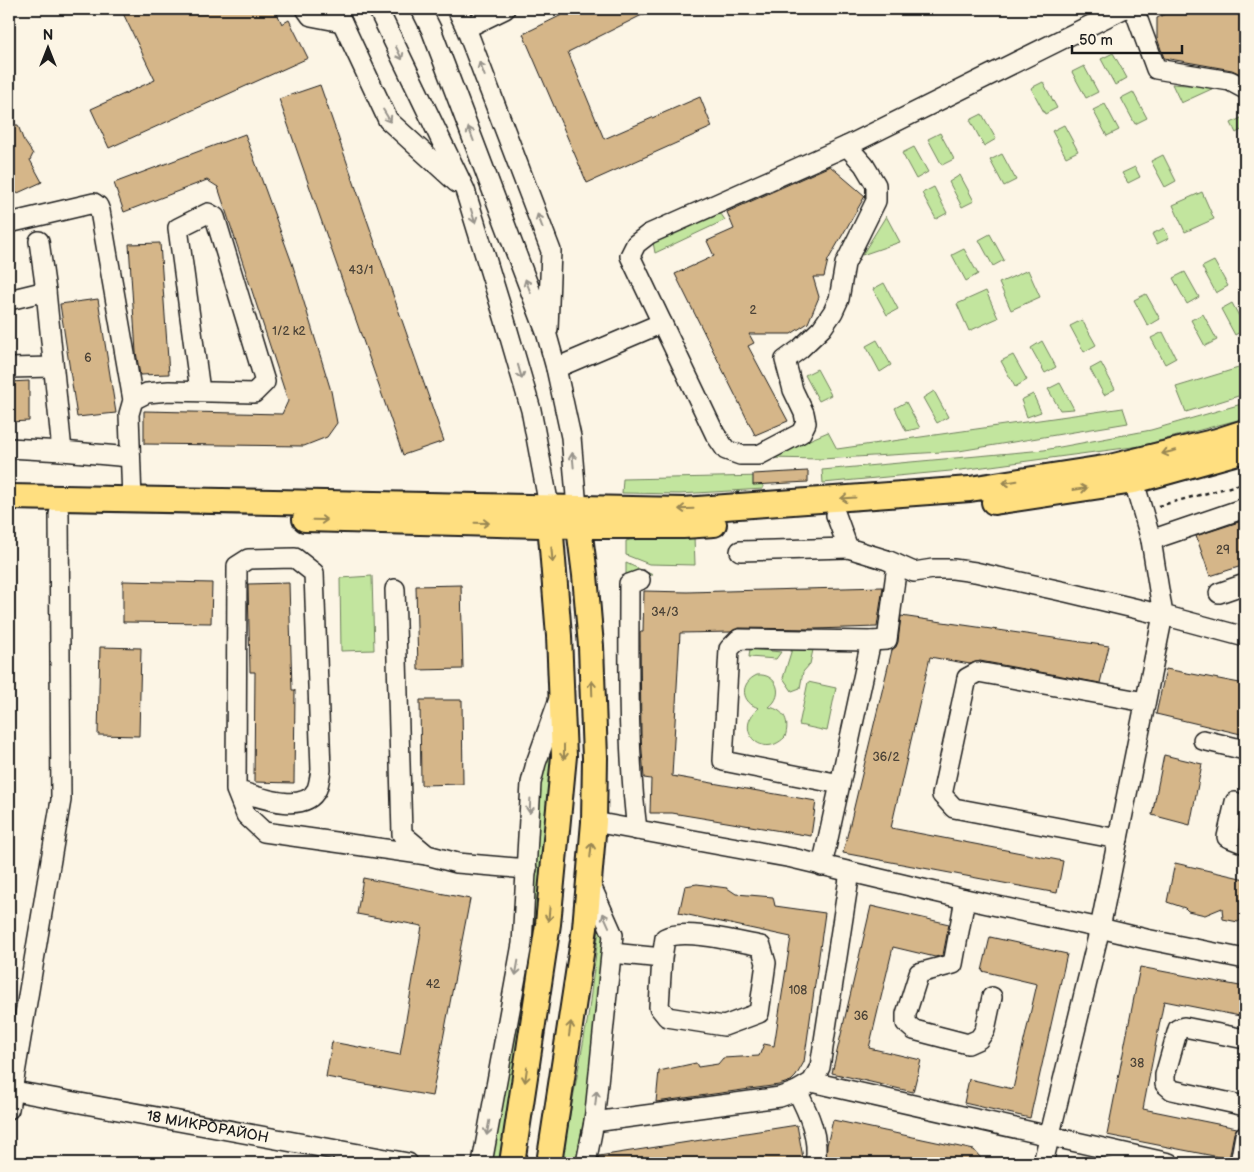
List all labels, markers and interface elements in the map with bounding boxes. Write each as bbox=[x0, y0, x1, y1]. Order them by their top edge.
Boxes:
north arrow bbox=[22, 22, 72, 72]
scale bar bbox=[1072, 22, 1182, 54]
text: N bbox=[43, 27, 53, 44]
text: 50 m bbox=[1079, 31, 1113, 50]
one-way arrow bbox=[395, 45, 404, 60]
one-way arrow bbox=[477, 62, 486, 77]
one-way arrow bbox=[382, 108, 392, 122]
one-way arrow bbox=[466, 127, 475, 142]
one-way arrow bbox=[469, 208, 479, 224]
one-way arrow bbox=[535, 214, 544, 229]
house number: 43/1 bbox=[349, 263, 373, 278]
one-way arrow bbox=[523, 279, 533, 294]
house number: 2 bbox=[749, 303, 757, 318]
house number: 1/2 k2 bbox=[272, 324, 306, 339]
house number: 6 bbox=[84, 351, 92, 366]
one-way arrow bbox=[516, 364, 525, 380]
one-way arrow bbox=[1162, 448, 1178, 457]
one-way arrow bbox=[568, 452, 577, 468]
one-way arrow bbox=[1002, 478, 1018, 488]
one-way arrow bbox=[1072, 484, 1088, 494]
one-way arrow bbox=[840, 493, 856, 502]
one-way arrow bbox=[678, 505, 694, 514]
one-way arrow bbox=[312, 515, 328, 525]
one-way arrow bbox=[474, 518, 490, 528]
house number: 29 bbox=[1216, 543, 1230, 558]
one-way arrow bbox=[547, 547, 557, 563]
house number: 34/3 bbox=[651, 605, 679, 620]
one-way arrow bbox=[588, 680, 597, 696]
one-way arrow bbox=[559, 744, 568, 760]
house number: 36/2 bbox=[872, 750, 900, 765]
one-way arrow bbox=[526, 798, 535, 814]
one-way arrow bbox=[586, 842, 596, 858]
one-way arrow bbox=[545, 905, 554, 921]
one-way arrow bbox=[601, 913, 611, 928]
one-way arrow bbox=[512, 960, 522, 976]
house number: 42 bbox=[426, 977, 440, 992]
house number: 108 bbox=[789, 983, 807, 998]
house number: 36 bbox=[854, 1009, 868, 1024]
one-way arrow bbox=[565, 1021, 575, 1037]
house number: 38 bbox=[1130, 1056, 1144, 1071]
one-way arrow bbox=[521, 1066, 531, 1082]
one-way arrow bbox=[592, 1090, 601, 1106]
street label: 18 МИКРОРАЙОН bbox=[145, 1106, 270, 1147]
one-way arrow bbox=[483, 1120, 493, 1136]

